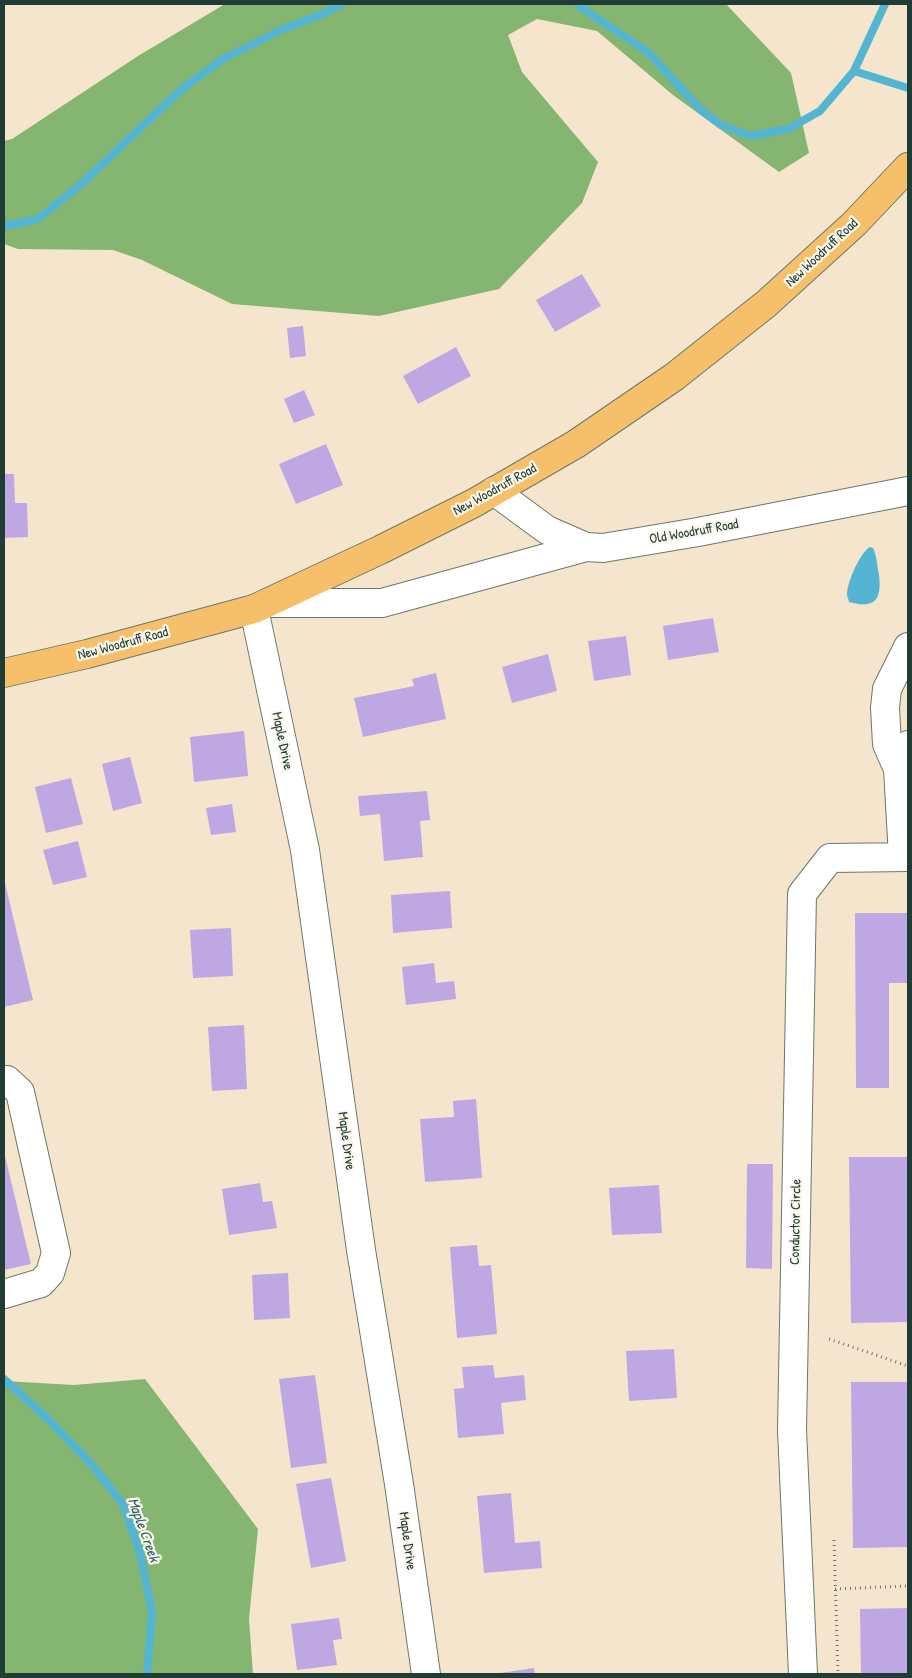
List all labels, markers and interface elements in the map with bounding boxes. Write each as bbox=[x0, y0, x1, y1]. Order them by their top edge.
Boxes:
street label: New Woodruff Road bbox=[782, 215, 862, 291]
street label: New Woodruff Road bbox=[450, 460, 540, 520]
street label: Old Woodruff Road bbox=[648, 516, 740, 548]
street label: New Woodruff Road bbox=[76, 624, 170, 664]
street label: Maple Drive bbox=[268, 711, 296, 771]
street label: Maple Drive bbox=[334, 1111, 358, 1171]
street label: Conductor Circle bbox=[787, 1179, 805, 1265]
water label: Maple Creek bbox=[123, 1496, 163, 1564]
street label: Maple Drive bbox=[395, 1511, 419, 1571]

